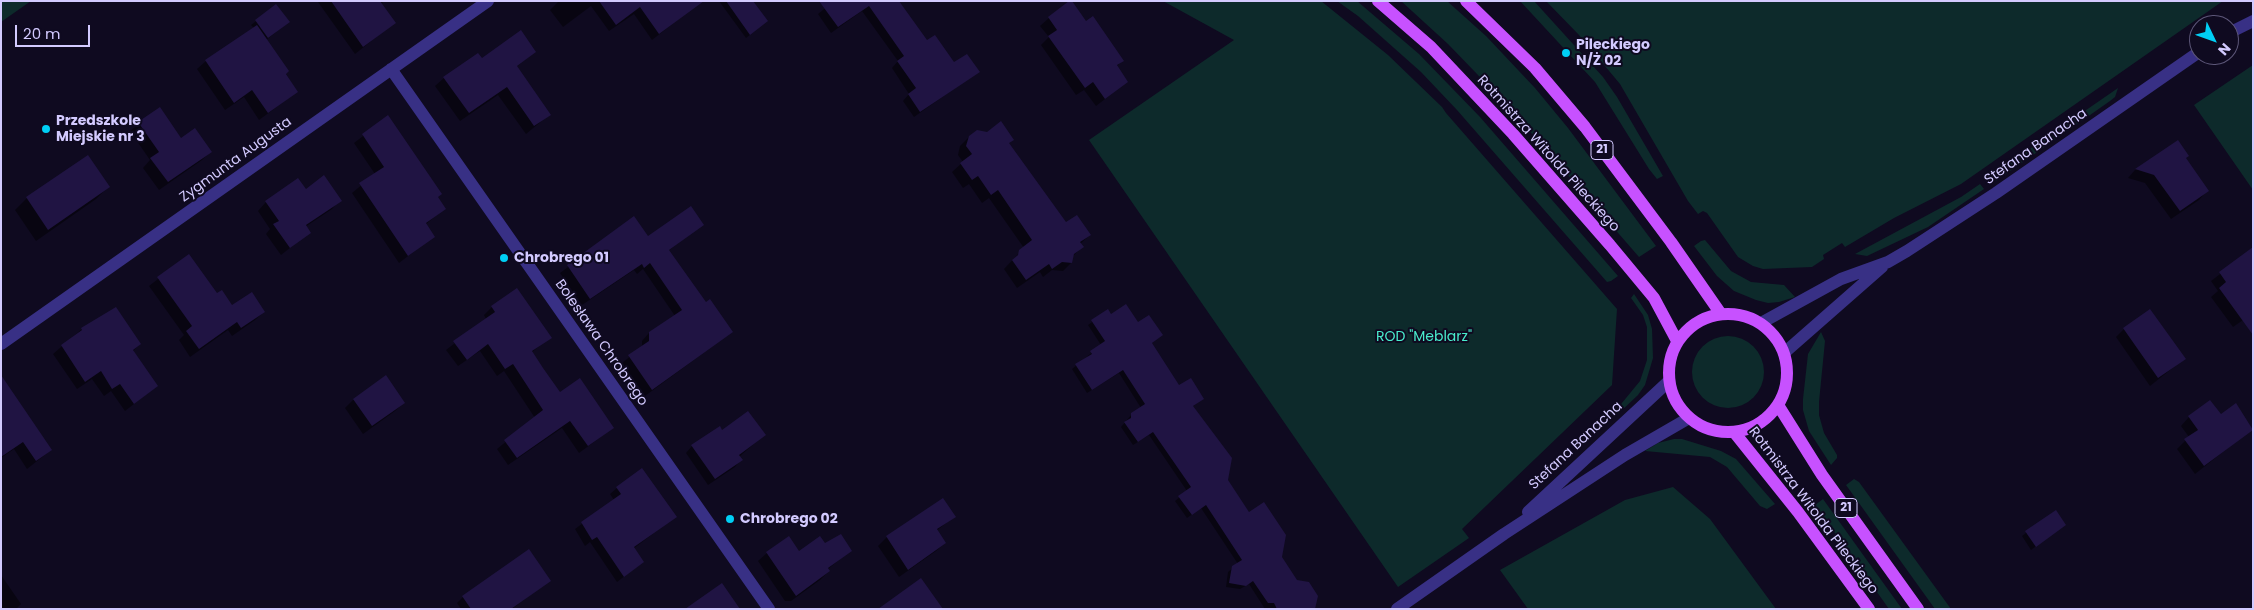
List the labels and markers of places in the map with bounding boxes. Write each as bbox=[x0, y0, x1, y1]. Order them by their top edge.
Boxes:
place label: Pileckiego N/Ż 02 bbox=[1576, 37, 1650, 70]
marker: Pileckiego N/Ż 02 bbox=[1560, 47, 1572, 59]
place label: Przedszkole Miejskie nr 3 bbox=[56, 113, 145, 146]
marker: Przedszkole Miejskie nr 3 bbox=[40, 123, 52, 135]
place label: Chrobrego 01 bbox=[514, 250, 609, 266]
marker: Chrobrego 01 bbox=[498, 252, 510, 264]
place label: Chrobrego 02 bbox=[740, 511, 838, 527]
marker: Chrobrego 02 bbox=[724, 513, 736, 525]

